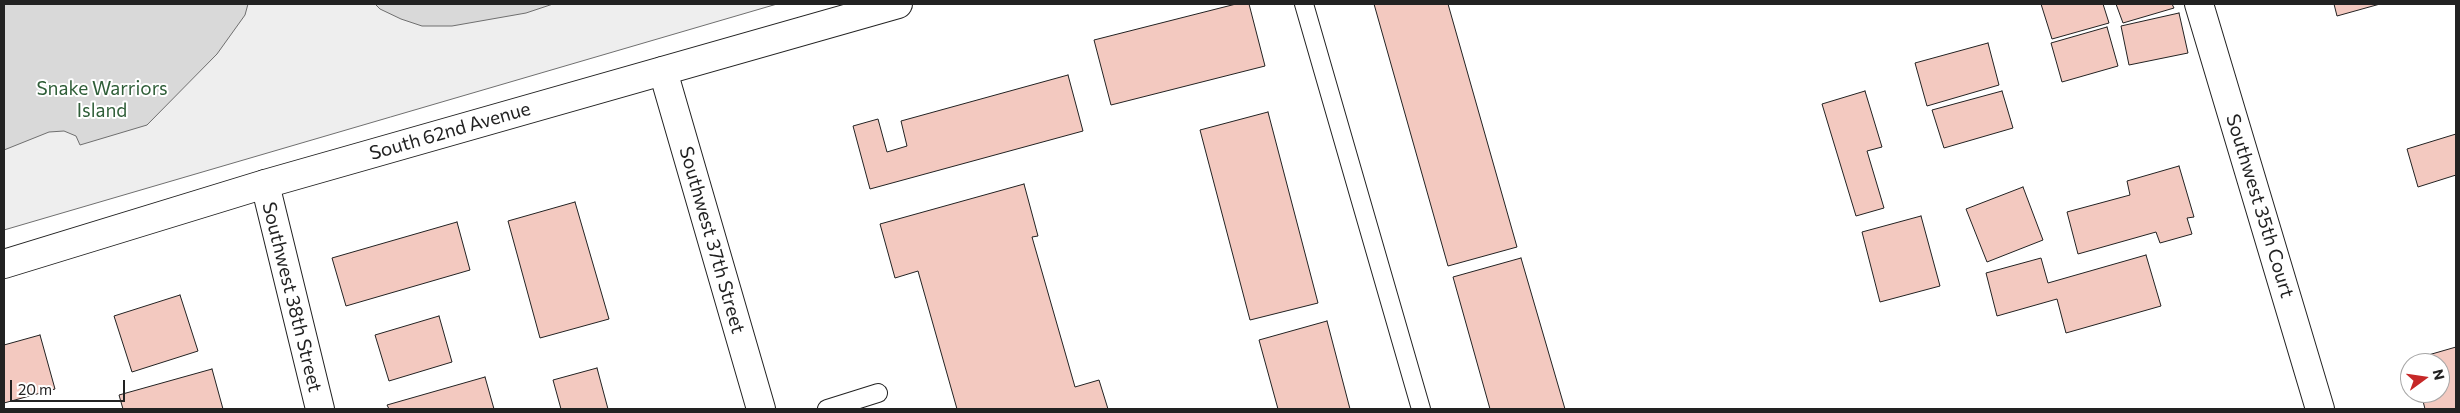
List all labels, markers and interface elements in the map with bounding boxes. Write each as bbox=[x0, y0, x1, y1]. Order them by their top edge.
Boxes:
park label: Snake Warriors Island bbox=[36, 78, 168, 122]
street label: South 62nd Avenue bbox=[367, 97, 533, 165]
street label: Southwest 35th Court bbox=[2221, 111, 2299, 301]
street label: Southwest 37th Street bbox=[674, 144, 750, 336]
street label: Southwest 38th Street bbox=[257, 200, 327, 394]
north arrow bbox=[2400, 353, 2450, 403]
text: N bbox=[2430, 367, 2449, 382]
scale bar bbox=[12, 370, 128, 402]
text: 20 m bbox=[18, 380, 52, 398]

